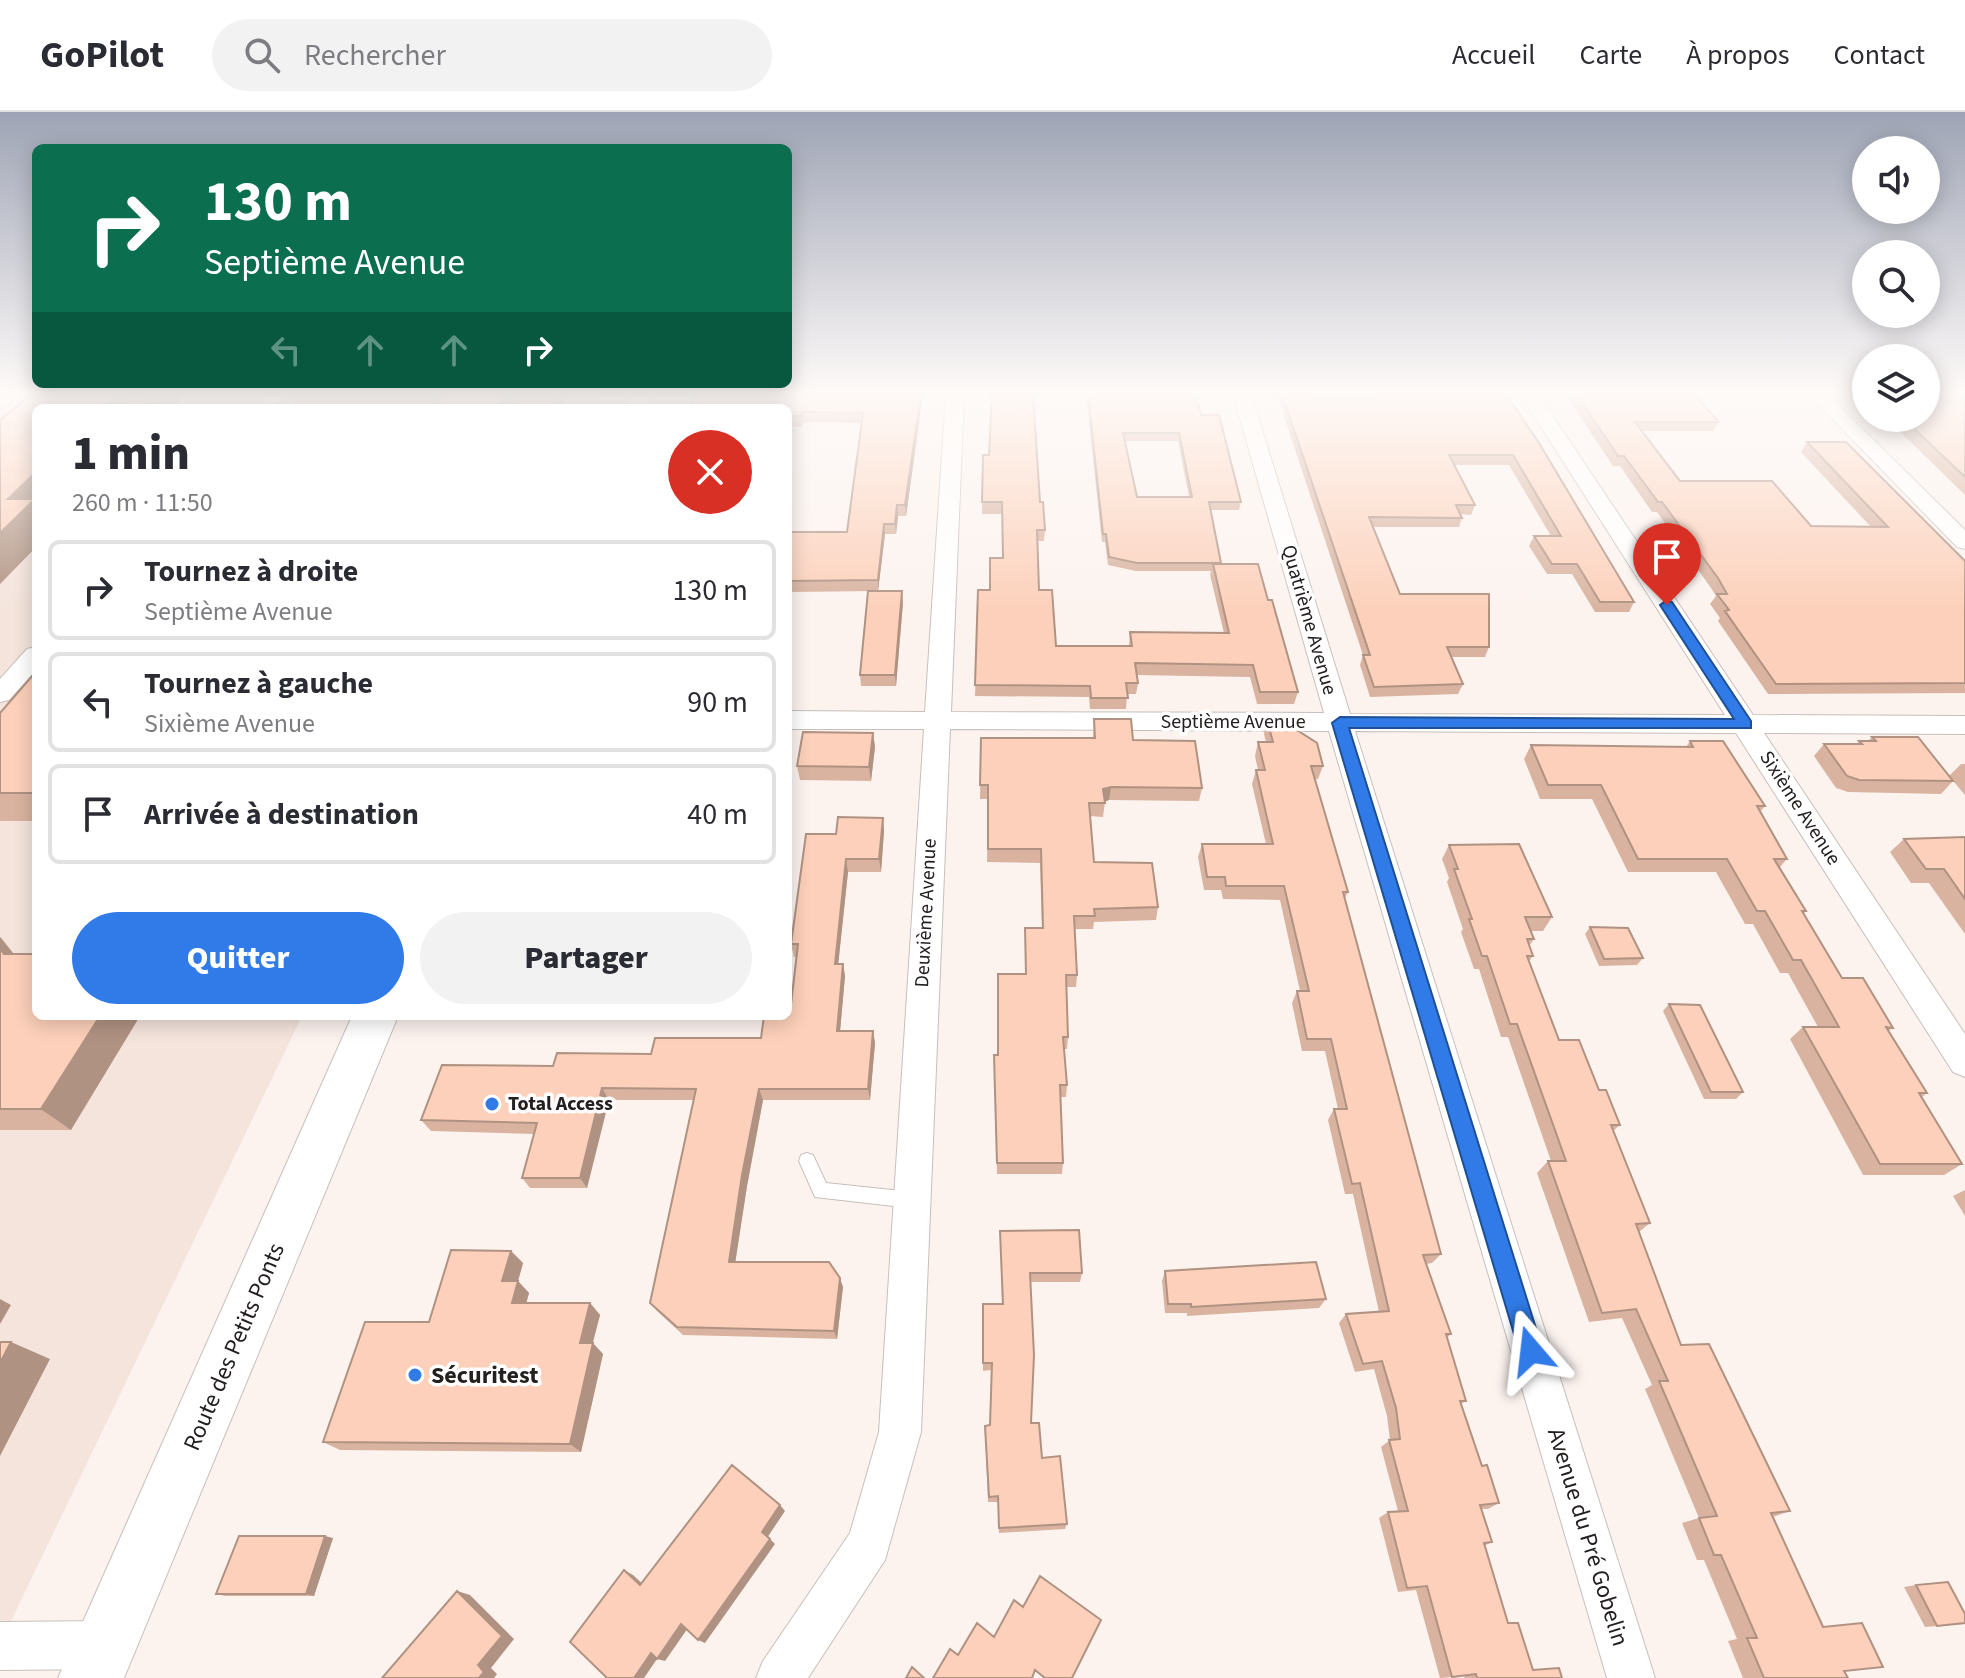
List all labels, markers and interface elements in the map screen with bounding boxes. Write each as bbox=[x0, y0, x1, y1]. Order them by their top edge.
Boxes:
search box bbox=[212, 19, 772, 91]
text: GoPilot bbox=[40, 28, 164, 82]
icon: search bbox=[240, 33, 284, 77]
text: Rechercher bbox=[304, 34, 446, 77]
text: Accueil bbox=[1452, 35, 1535, 75]
text: Carte bbox=[1579, 35, 1642, 75]
text: À propos bbox=[1686, 35, 1790, 75]
text: Contact bbox=[1834, 35, 1925, 75]
map controls bbox=[1852, 136, 1940, 432]
button: sound bbox=[1852, 136, 1940, 224]
text: 130 m bbox=[204, 163, 352, 242]
icon: right bbox=[72, 176, 176, 280]
text: Septième Avenue bbox=[204, 237, 465, 288]
button: search bbox=[1852, 240, 1940, 328]
icon: left bbox=[264, 328, 308, 372]
icon: ahead bbox=[348, 328, 392, 372]
icon: ahead bbox=[432, 328, 476, 372]
icon: right bbox=[516, 328, 560, 372]
button: layers bbox=[1852, 344, 1940, 432]
text: 1 min bbox=[72, 420, 190, 488]
button: close bbox=[668, 430, 752, 514]
text: 260 m · 11:50 bbox=[72, 484, 213, 521]
pin bbox=[1633, 523, 1701, 605]
icon: arrive bbox=[1645, 535, 1689, 579]
street label: Quatrième Avenue bbox=[1274, 542, 1344, 698]
text: Tournez à droite bbox=[144, 550, 358, 593]
icon: right bbox=[76, 568, 120, 612]
text: 130 m bbox=[672, 569, 748, 612]
text: Septième Avenue bbox=[144, 593, 333, 630]
text: Tournez à gauche bbox=[144, 662, 373, 705]
icon: left bbox=[76, 680, 120, 724]
text: 90 m bbox=[687, 681, 748, 724]
text: Sixième Avenue bbox=[144, 705, 315, 742]
street label: Septième Avenue bbox=[1160, 708, 1306, 736]
street label: Sixième Avenue bbox=[1752, 745, 1848, 871]
icon: arrive bbox=[76, 792, 120, 836]
text: Arrivée à destination bbox=[144, 793, 419, 836]
text: 40 m bbox=[687, 793, 748, 836]
street label: Deuxième Avenue bbox=[908, 838, 944, 988]
button: Quitter bbox=[72, 912, 404, 1004]
button: Partager bbox=[420, 912, 752, 1004]
place label: Total Access bbox=[508, 1090, 613, 1118]
marker: Total Access bbox=[483, 1095, 501, 1113]
street label: Route des Petits Ponts bbox=[174, 1238, 294, 1456]
position arrow bbox=[1489, 1309, 1573, 1393]
place label: Sécuritest bbox=[431, 1358, 538, 1393]
marker: Sécuritest bbox=[406, 1366, 424, 1384]
street label: Avenue du Pré Gobelin bbox=[1538, 1424, 1638, 1650]

